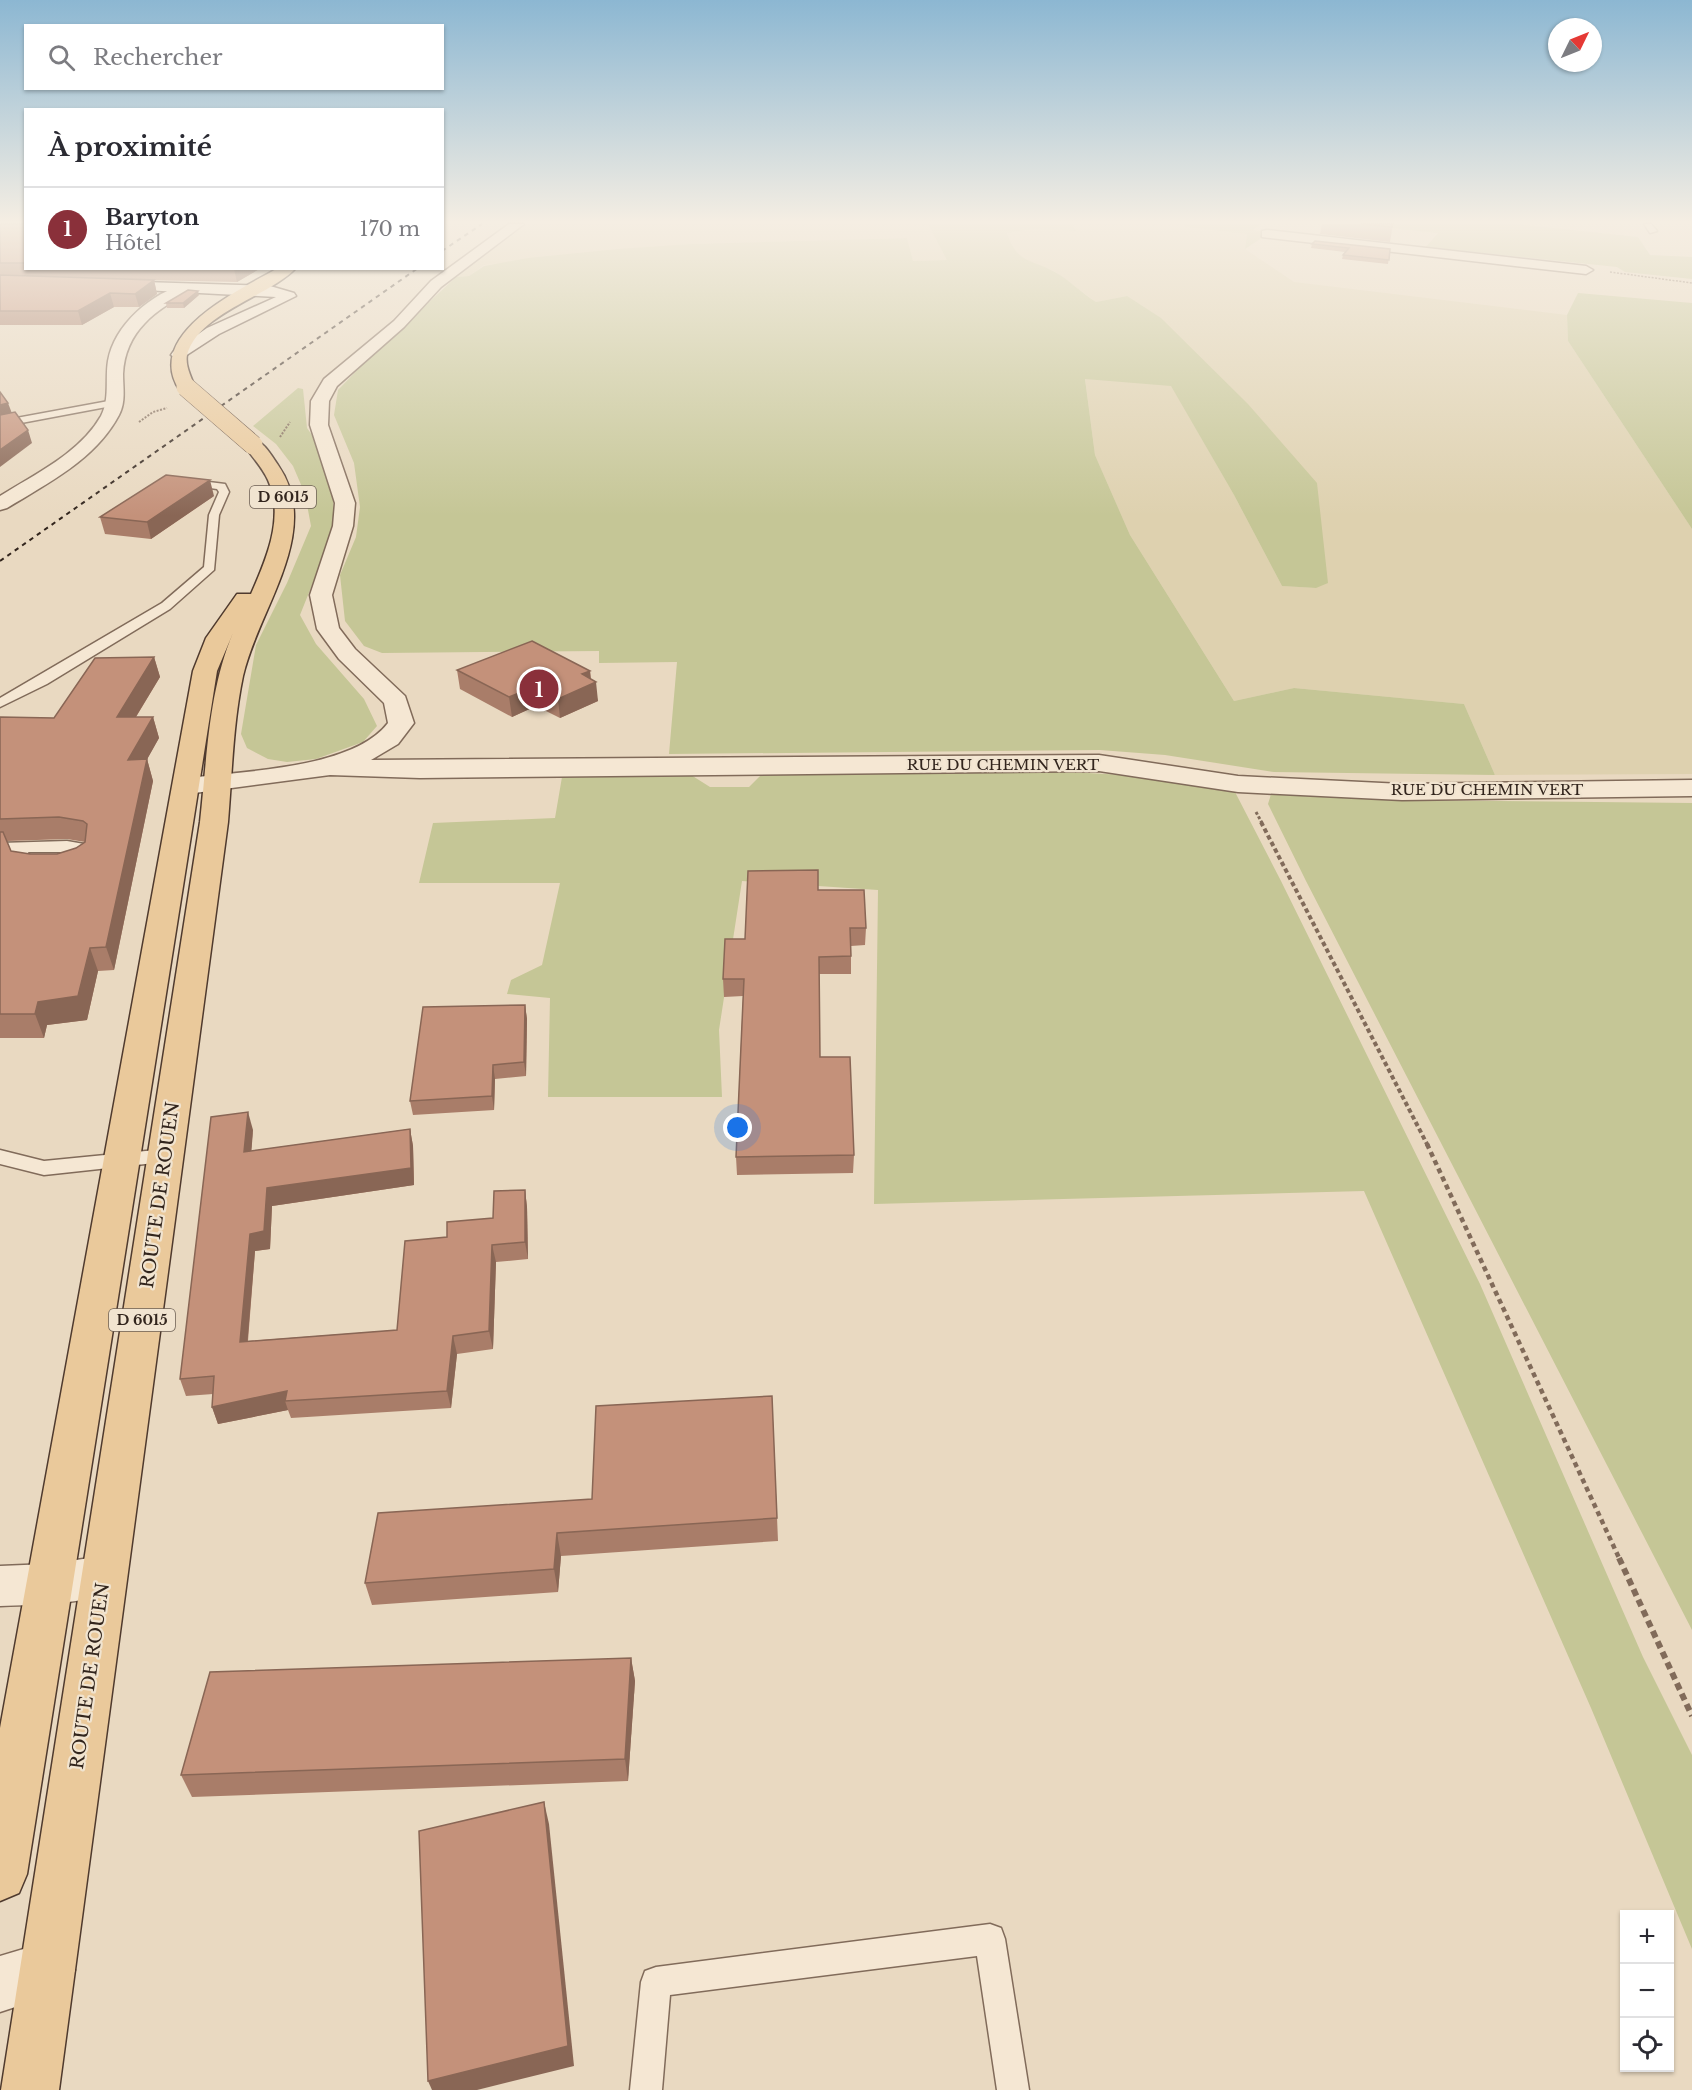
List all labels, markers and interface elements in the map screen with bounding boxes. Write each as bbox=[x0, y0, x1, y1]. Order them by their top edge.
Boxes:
north arrow bbox=[1548, 18, 1602, 72]
search box bbox=[24, 24, 444, 90]
icon: search bbox=[45, 41, 78, 74]
text: Rechercher bbox=[93, 44, 223, 71]
text: À proximité bbox=[48, 131, 212, 163]
text: Baryton bbox=[105, 204, 199, 231]
text: 1 bbox=[63, 217, 72, 241]
text: 170 m bbox=[360, 217, 420, 241]
text: Hôtel bbox=[105, 231, 162, 255]
road number: D 6015 bbox=[250, 486, 316, 508]
pin: 1 bbox=[520, 666, 558, 712]
street label: RUE DU CHEMIN VERT bbox=[907, 755, 1099, 774]
street label: RUE DU CHEMIN VERT bbox=[1391, 780, 1583, 799]
street label: ROUTE DE ROUEN bbox=[136, 1100, 184, 1290]
your location bbox=[723, 1113, 752, 1142]
road number: D 6015 bbox=[109, 1309, 175, 1331]
street label: ROUTE DE ROUEN bbox=[66, 1581, 114, 1771]
map controls bbox=[1620, 1910, 1674, 2072]
button: + bbox=[1620, 1910, 1674, 1964]
button: − bbox=[1620, 1964, 1674, 2018]
button: locate bbox=[1620, 2018, 1674, 2072]

